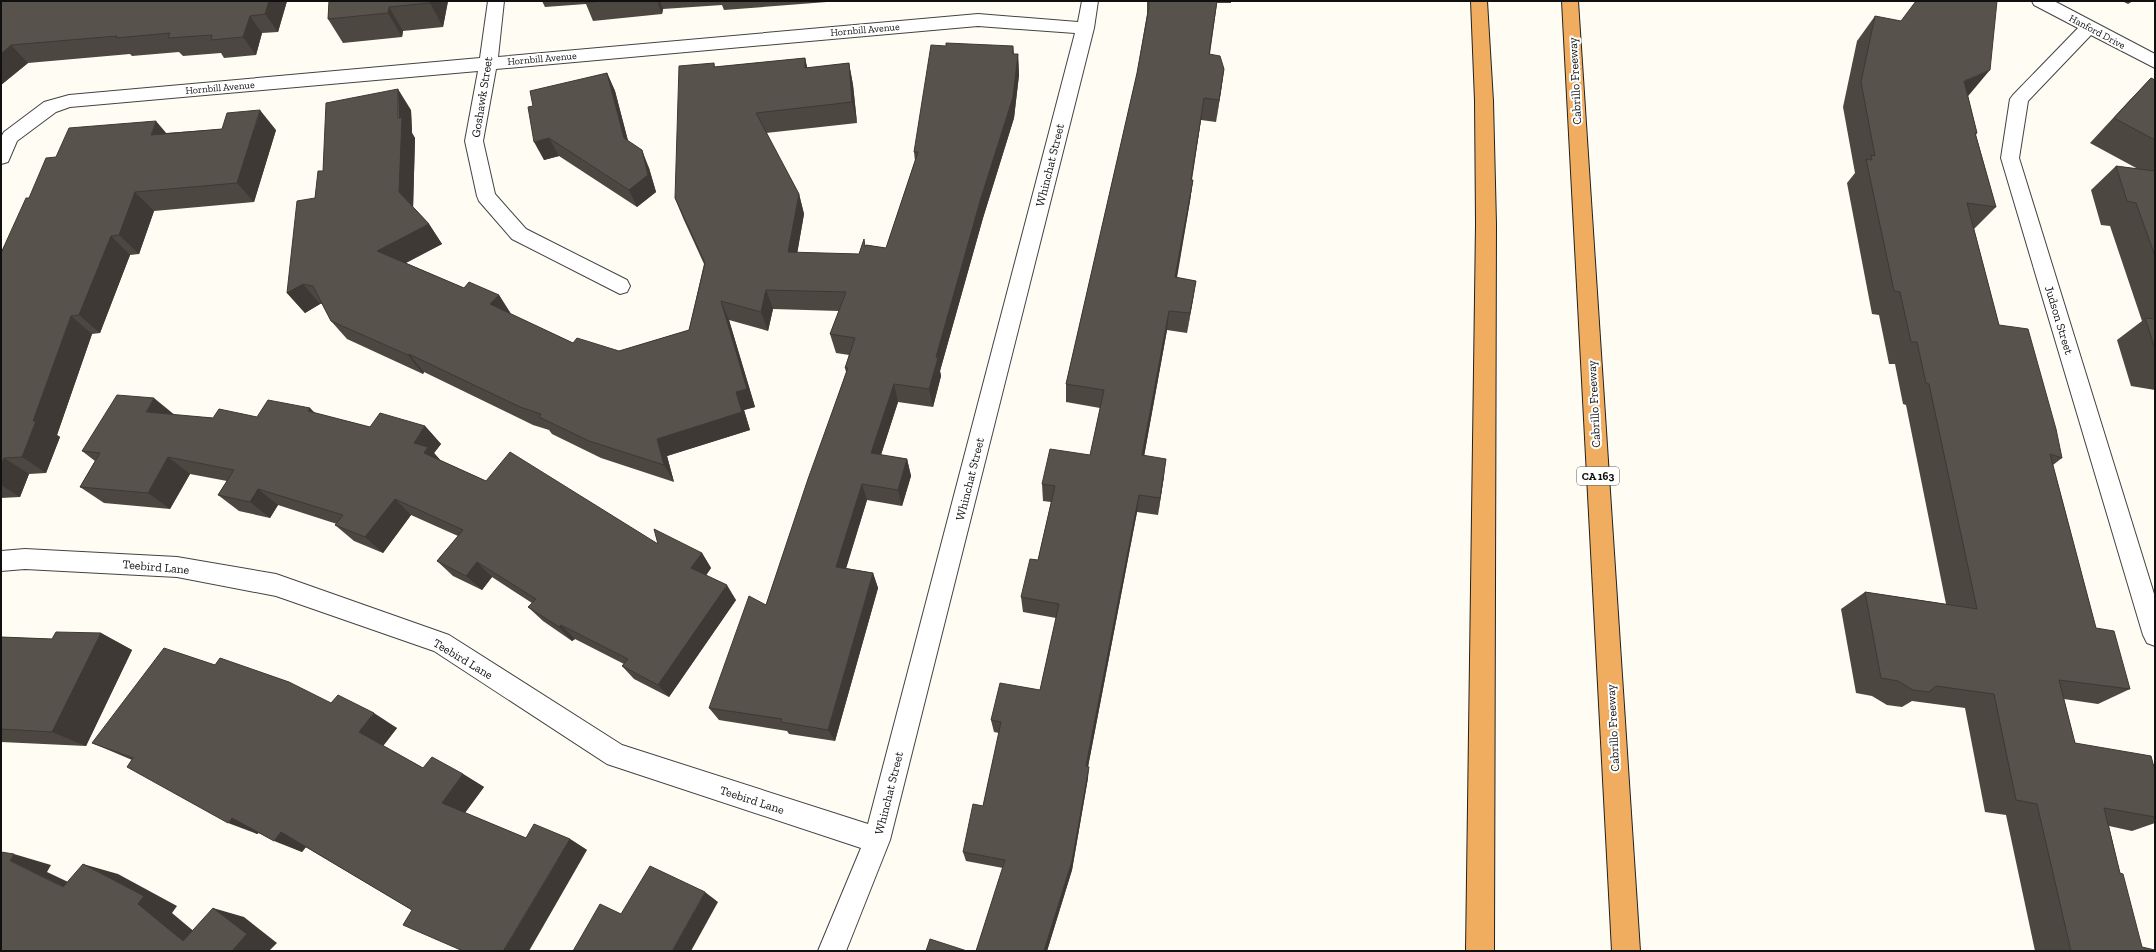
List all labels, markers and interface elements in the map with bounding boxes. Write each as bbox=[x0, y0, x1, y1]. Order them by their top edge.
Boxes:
street label: Hanford Drive bbox=[2067, 12, 2127, 52]
street label: Hornbill Avenue bbox=[830, 21, 900, 39]
street label: Cabrillo Freeway bbox=[1566, 36, 1584, 125]
street label: Hornbill Avenue bbox=[507, 50, 577, 68]
street label: Goshawk Street bbox=[469, 55, 495, 138]
street label: Hornbill Avenue bbox=[185, 79, 255, 97]
street label: Whinchat Street bbox=[1033, 122, 1067, 208]
street label: Judson Street bbox=[2042, 284, 2076, 357]
street label: Cabrillo Freeway bbox=[1585, 359, 1603, 448]
street label: Whinchat Street bbox=[953, 436, 987, 522]
road number: CA 163 bbox=[1577, 467, 1619, 485]
street label: Teebird Lane bbox=[122, 557, 190, 577]
street label: Teebird Lane bbox=[431, 636, 496, 682]
street label: Cabrillo Freeway bbox=[1604, 683, 1622, 772]
street label: Whinchat Street bbox=[872, 750, 906, 836]
street label: Teebird Lane bbox=[718, 783, 786, 817]

